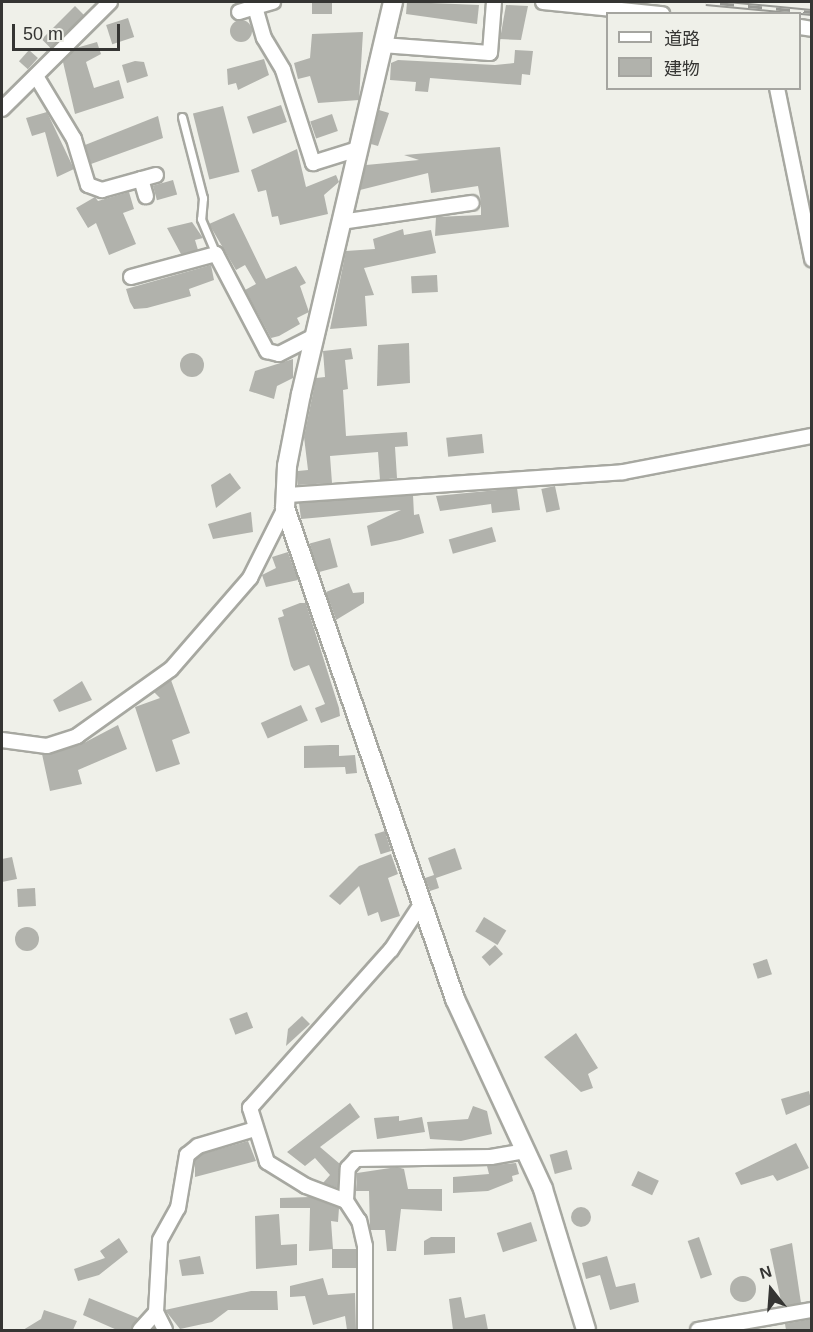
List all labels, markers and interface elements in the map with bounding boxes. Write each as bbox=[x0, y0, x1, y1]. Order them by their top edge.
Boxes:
scale bar bbox=[15, 12, 123, 50]
legend bbox=[606, 12, 801, 90]
text: 50 m bbox=[23, 24, 63, 44]
text: 道路 bbox=[664, 29, 700, 49]
text: 建物 bbox=[664, 59, 700, 79]
north arrow bbox=[741, 1260, 801, 1320]
text: N bbox=[758, 1262, 774, 1282]

